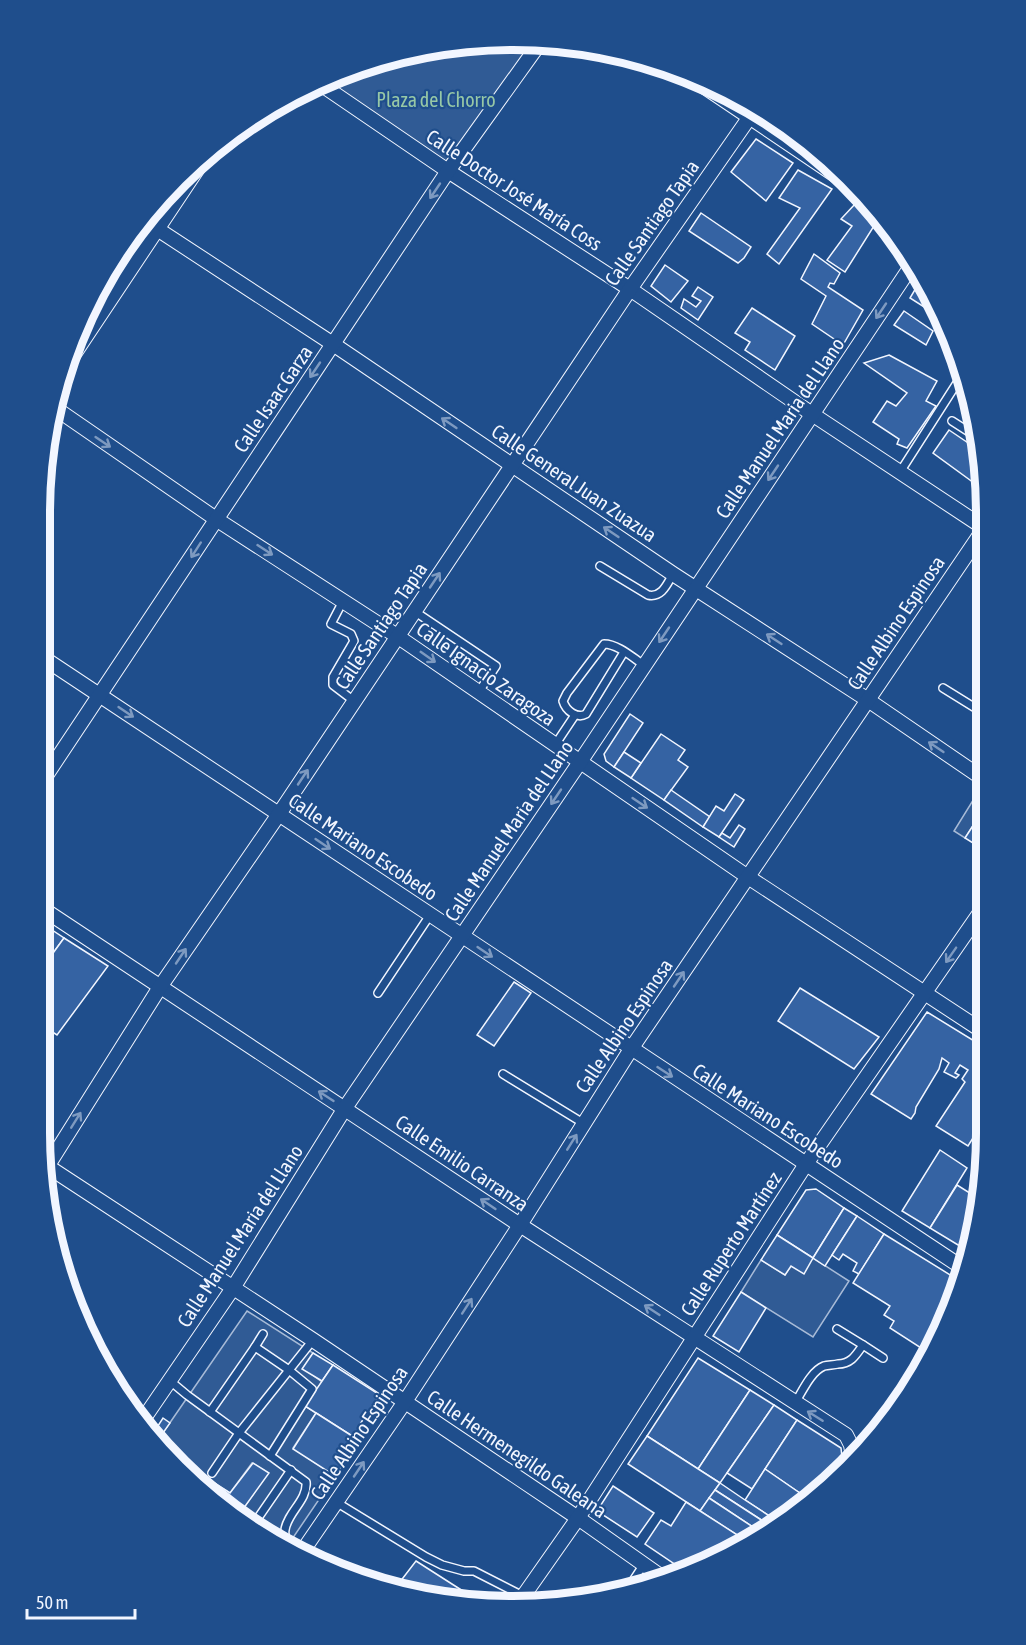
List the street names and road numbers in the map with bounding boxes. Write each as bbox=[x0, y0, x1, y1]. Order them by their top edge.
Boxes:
street label: Calle Doctor José María Coss bbox=[422, 124, 606, 255]
street label: Calle Santiago Tapia bbox=[600, 156, 703, 290]
street label: Calle Manuel Maria del Llano bbox=[711, 333, 849, 522]
street label: Calle Isaac Garza bbox=[228, 341, 317, 456]
street label: Calle General Juan Zuazua bbox=[488, 419, 661, 546]
street label: Calle Albino Espinosa bbox=[842, 551, 949, 694]
street label: Calle Santiago Tapia bbox=[330, 558, 431, 693]
street label: Calle Ignacio Zaragoza bbox=[412, 617, 560, 730]
street label: Calle Manuel Maria del Llano bbox=[440, 736, 578, 925]
street label: Calle Mariano Escobedo bbox=[284, 788, 442, 905]
street label: Calle Albino Espinosa bbox=[570, 954, 677, 1097]
street label: Calle Mariano Escobedo bbox=[689, 1058, 848, 1173]
street label: Calle Emilio Carranza bbox=[391, 1110, 533, 1216]
street label: Calle Manuel Maria del Llano bbox=[172, 1140, 307, 1331]
street label: Calle Ruperto Martínez bbox=[675, 1167, 786, 1320]
street label: Calle Albino Espinosa bbox=[305, 1361, 412, 1504]
street label: Calle Hermenegildo Galeana bbox=[423, 1385, 611, 1522]

